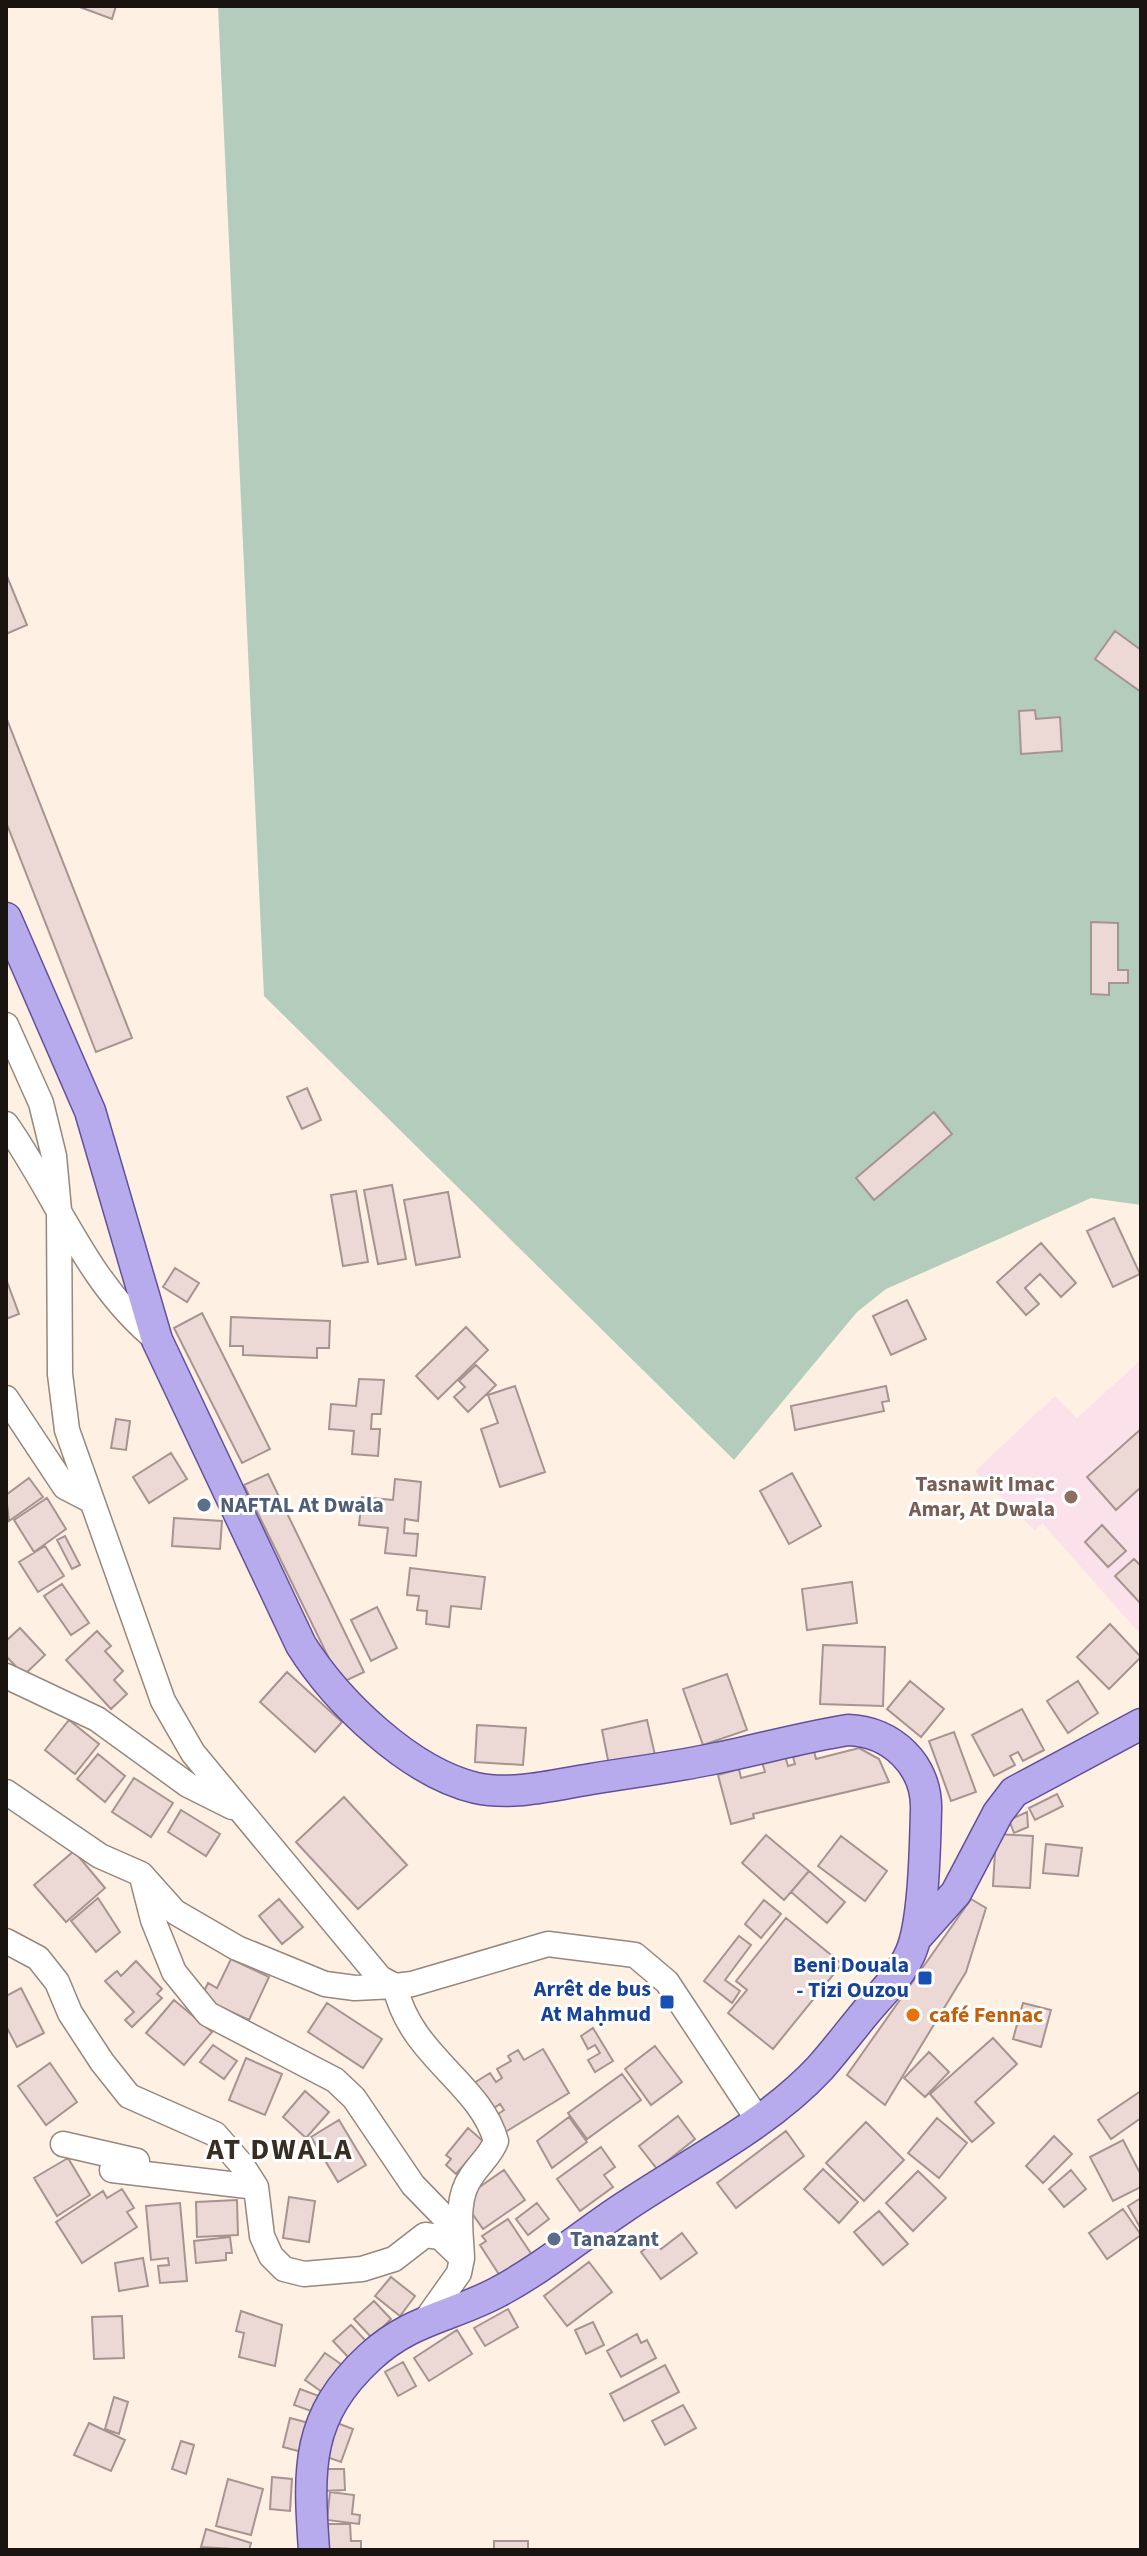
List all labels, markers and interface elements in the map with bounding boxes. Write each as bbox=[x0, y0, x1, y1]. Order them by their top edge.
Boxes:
place label: Tasnawit Imac Amar, At Dwala bbox=[908, 1468, 1055, 1525]
marker: Tasnawit Imac Amar, At Dwala bbox=[1062, 1488, 1080, 1506]
place label: NAFTAL At Dwala bbox=[220, 1489, 384, 1521]
marker: NAFTAL At Dwala bbox=[195, 1496, 213, 1514]
place label: Beni Douala - Tizi Ouzou bbox=[793, 1949, 909, 2006]
marker: Beni Douala - Tizi Ouzou bbox=[916, 1969, 934, 1987]
place label: Arrêt de bus At Maḥmud bbox=[533, 1973, 651, 2030]
marker: Arrêt de bus At Maḥmud bbox=[658, 1993, 676, 2011]
place label: café Fennac bbox=[929, 1999, 1043, 2031]
marker: café Fennac bbox=[904, 2006, 922, 2024]
district label: AT DWALA bbox=[206, 2128, 353, 2171]
place label: Tanazant bbox=[570, 2223, 660, 2255]
marker: Tanazant bbox=[545, 2230, 563, 2248]

